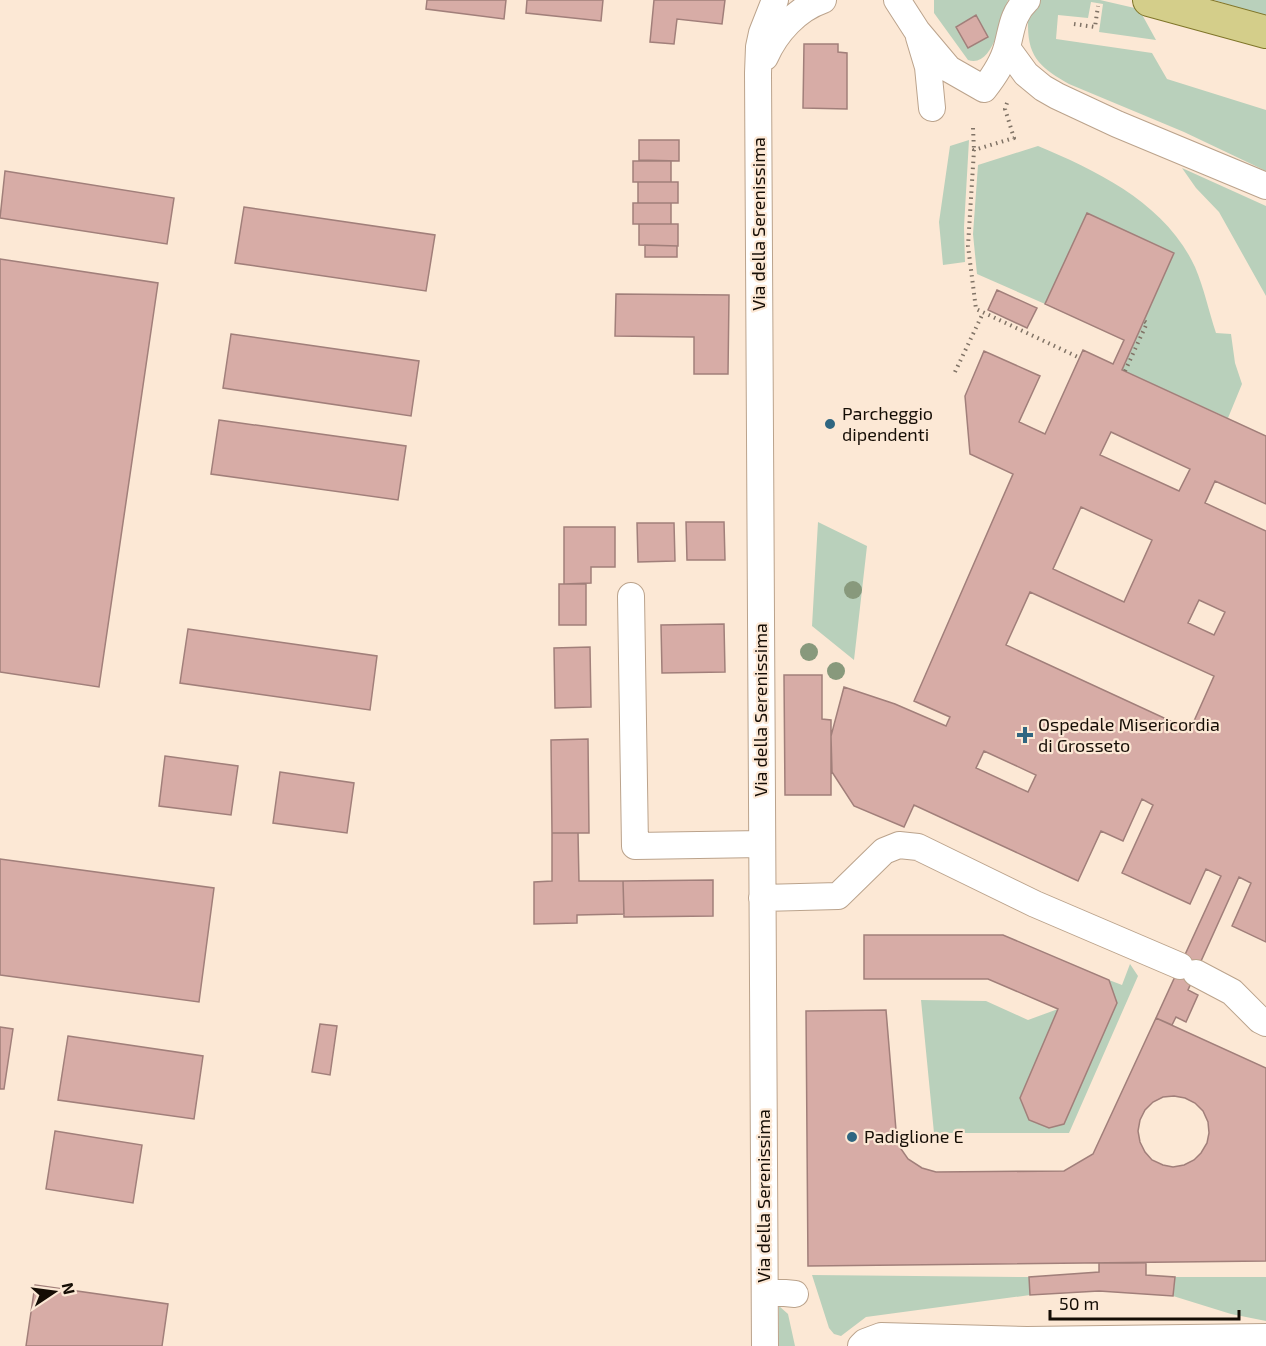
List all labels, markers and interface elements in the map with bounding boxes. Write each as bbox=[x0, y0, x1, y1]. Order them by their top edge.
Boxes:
street label: Via della Serenissima bbox=[747, 137, 769, 311]
place label: Parcheggio dipendenti bbox=[842, 402, 933, 445]
marker: Parcheggio dipendenti bbox=[823, 417, 837, 431]
street label: Via della Serenissima bbox=[749, 623, 771, 797]
place label: Ospedale Misericordia di Grosseto bbox=[1038, 713, 1220, 756]
marker: Ospedale Misericordia di Grosseto bbox=[1016, 726, 1034, 744]
street label: Via della Serenissima bbox=[752, 1109, 774, 1283]
place label: Padiglione E bbox=[864, 1125, 964, 1147]
marker: Padiglione E bbox=[845, 1130, 859, 1144]
north arrow bbox=[24, 1262, 84, 1322]
text: N bbox=[59, 1281, 80, 1296]
scale bar bbox=[1050, 1283, 1239, 1321]
text: 50 m bbox=[1059, 1292, 1099, 1314]

